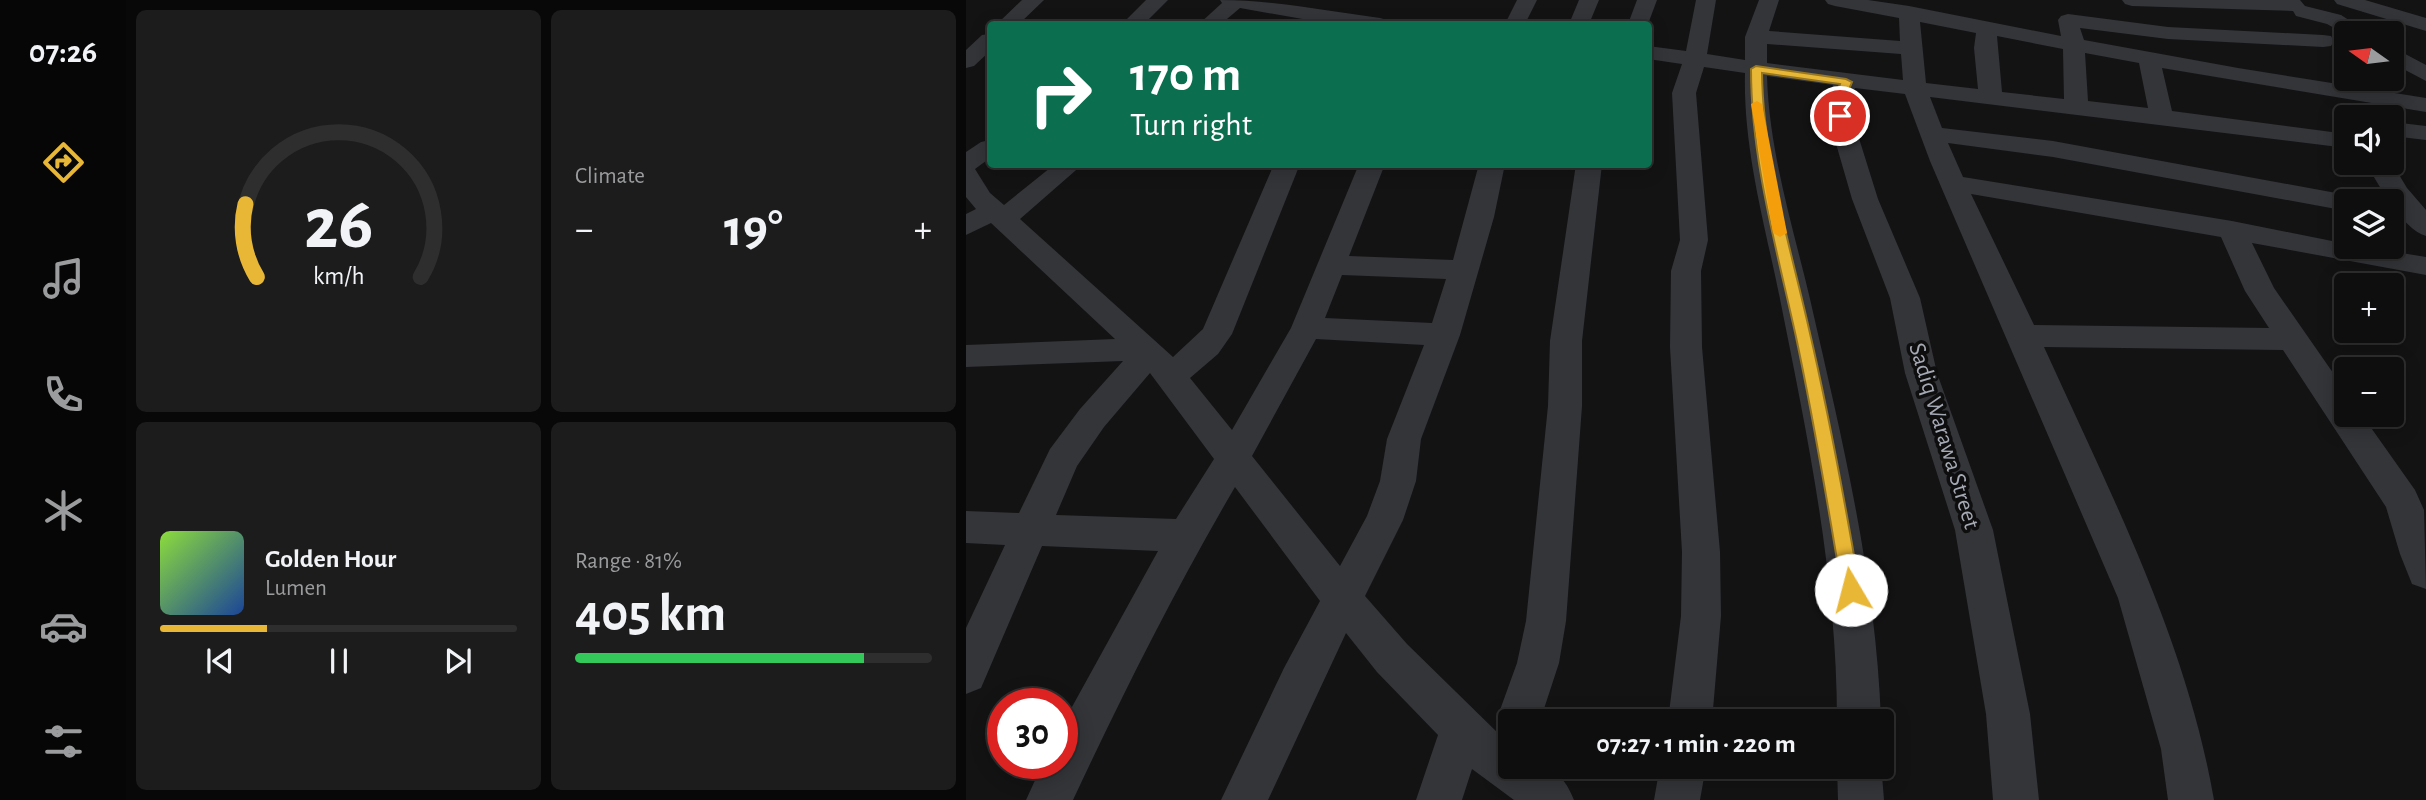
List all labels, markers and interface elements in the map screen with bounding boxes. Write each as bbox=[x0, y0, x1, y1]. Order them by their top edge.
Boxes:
north arrow bbox=[2334, 21, 2404, 91]
map controls bbox=[2334, 21, 2404, 427]
text: 07:26 bbox=[29, 36, 97, 68]
icon: right bbox=[1015, 49, 1106, 140]
text: 170 m bbox=[1130, 51, 1241, 100]
pin bbox=[1810, 86, 1870, 146]
icon: arrive bbox=[1821, 97, 1859, 135]
button: sound bbox=[2334, 105, 2404, 175]
text: Turn right bbox=[1130, 109, 1252, 141]
icon: directions bbox=[39, 138, 88, 187]
text: Climate bbox=[575, 165, 645, 188]
text: 26 bbox=[304, 189, 373, 262]
button: layers bbox=[2334, 189, 2404, 259]
text: 19° bbox=[724, 203, 783, 255]
text: − bbox=[575, 211, 593, 249]
text: + bbox=[914, 211, 932, 249]
icon: music bbox=[39, 254, 88, 303]
text: km/h bbox=[313, 264, 364, 289]
button: + bbox=[2334, 273, 2404, 343]
street label: Sadiq Warawa Street bbox=[1904, 340, 1984, 532]
button: − bbox=[2334, 357, 2404, 427]
icon: phone bbox=[39, 370, 88, 419]
icon: climate bbox=[39, 486, 88, 535]
text: Golden Hour bbox=[265, 546, 396, 572]
text: Range · 81% bbox=[575, 550, 682, 573]
position arrow bbox=[1814, 553, 1888, 627]
text: Lumen bbox=[265, 577, 327, 600]
text: 405 km bbox=[575, 588, 726, 640]
icon: car bbox=[39, 602, 88, 651]
icon: previous bbox=[201, 642, 239, 680]
icon: pause bbox=[320, 642, 358, 680]
icon: next bbox=[439, 642, 477, 680]
speed limit sign: 30 bbox=[987, 688, 1078, 779]
icon: filters bbox=[39, 717, 88, 766]
text: 07:27 · 1 min · 220 m bbox=[1596, 731, 1796, 757]

